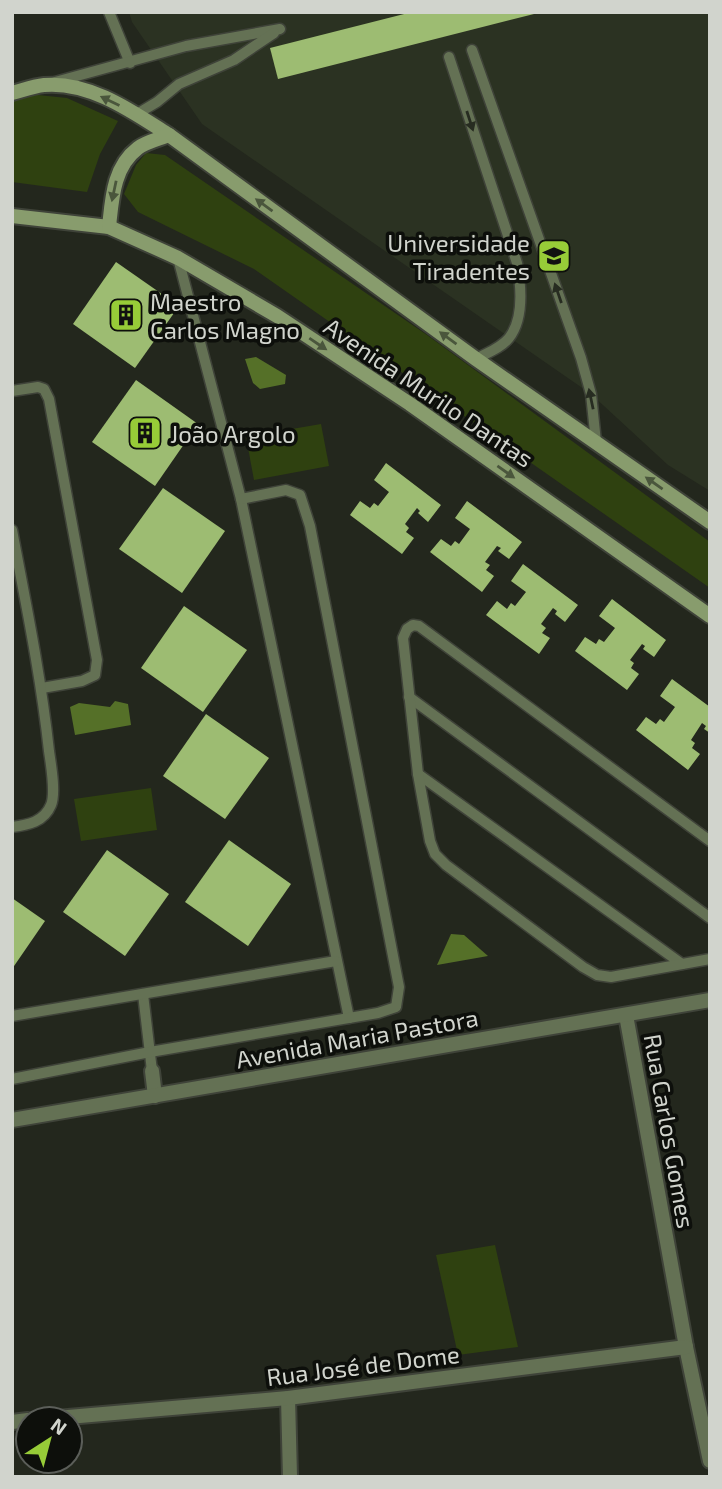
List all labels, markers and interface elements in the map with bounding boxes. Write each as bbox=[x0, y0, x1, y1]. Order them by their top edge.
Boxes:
one-way arrow bbox=[100, 96, 120, 107]
one-way arrow bbox=[465, 111, 476, 132]
one-way arrow bbox=[108, 181, 119, 203]
one-way arrow bbox=[255, 198, 273, 212]
place label: Universidade Tiradentes bbox=[387, 228, 530, 285]
school or university icon: Universidade Tiradentes bbox=[535, 237, 573, 275]
one-way arrow bbox=[552, 283, 563, 304]
place label: Maestro Carlos Magno bbox=[150, 287, 300, 344]
building icon: Maestro Carlos Magno bbox=[107, 296, 145, 334]
street label: Avenida Murilo Dantas bbox=[319, 311, 539, 473]
one-way arrow bbox=[439, 331, 457, 345]
one-way arrow bbox=[308, 337, 328, 350]
one-way arrow bbox=[586, 388, 597, 410]
building icon: João Argolo bbox=[126, 414, 164, 452]
place label: João Argolo bbox=[170, 419, 296, 448]
one-way arrow bbox=[497, 465, 515, 479]
one-way arrow bbox=[645, 476, 663, 490]
street label: Avenida Maria Pastora bbox=[234, 1002, 480, 1074]
street label: Rua Carlos Gomes bbox=[639, 1032, 701, 1230]
street label: Rua José de Dome bbox=[265, 1339, 461, 1391]
north arrow bbox=[14, 1405, 84, 1475]
text: N bbox=[47, 1413, 72, 1439]

